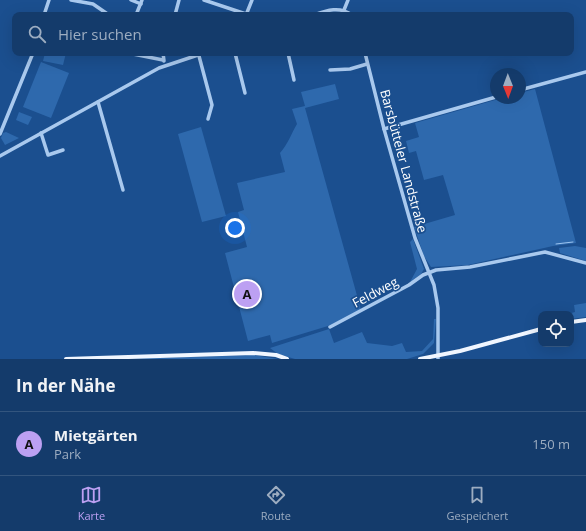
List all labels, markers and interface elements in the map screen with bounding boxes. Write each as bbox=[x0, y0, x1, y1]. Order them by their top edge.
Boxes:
search box bbox=[12, 12, 574, 56]
icon: search bbox=[26, 23, 48, 45]
text: Hier suchen bbox=[58, 24, 142, 44]
north arrow bbox=[490, 68, 526, 104]
street label: Barsbütteler Landstraße bbox=[376, 87, 432, 235]
your location bbox=[225, 218, 245, 238]
street label: Feldweg bbox=[349, 272, 401, 312]
pin: A bbox=[234, 279, 260, 309]
map controls bbox=[538, 311, 574, 347]
button: locate bbox=[538, 311, 574, 347]
text: In der Nähe bbox=[16, 374, 115, 397]
text: Mietgärten bbox=[54, 425, 138, 445]
text: A bbox=[25, 435, 33, 453]
text: 150 m bbox=[532, 435, 570, 453]
text: Park bbox=[54, 445, 81, 463]
tab: Karte bbox=[78, 484, 105, 523]
tab: Route bbox=[261, 484, 291, 523]
tab: Gespeichert bbox=[446, 484, 508, 523]

